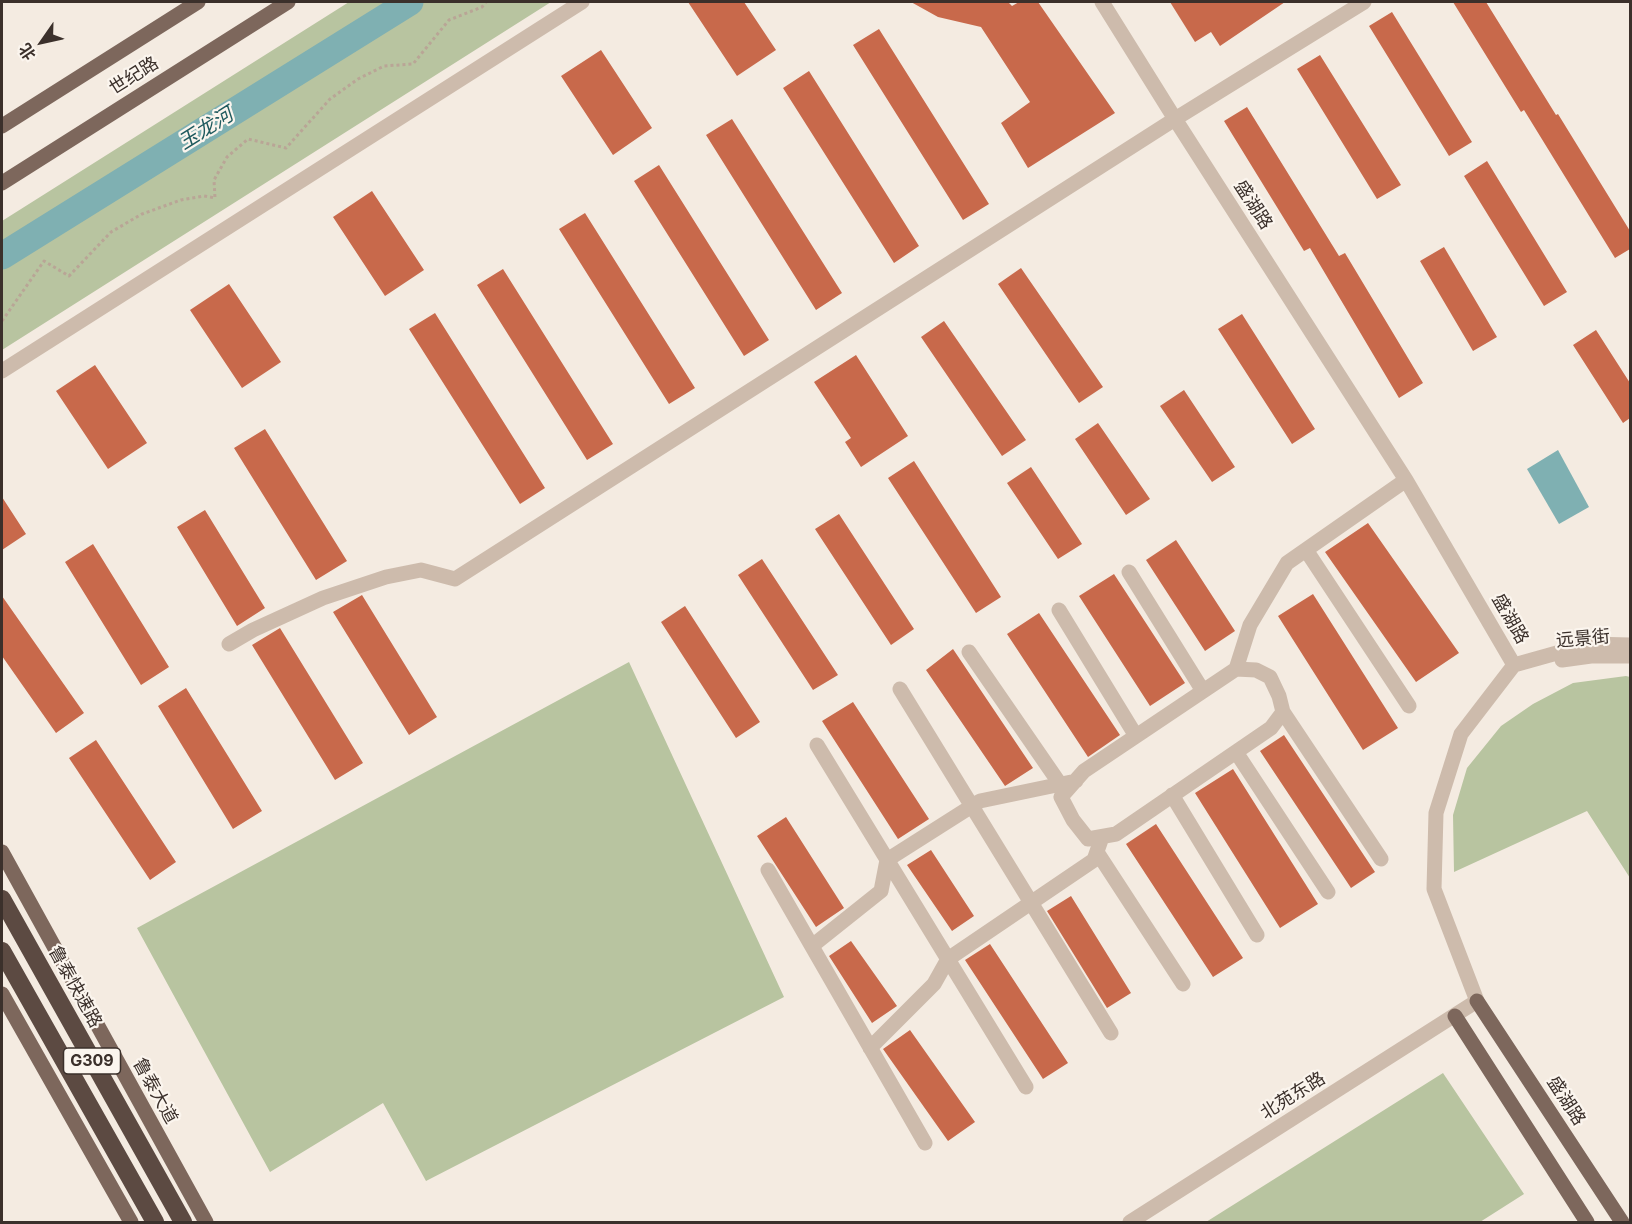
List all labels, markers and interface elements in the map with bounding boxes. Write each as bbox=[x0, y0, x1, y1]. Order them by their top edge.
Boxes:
north arrow bbox=[12, 12, 72, 72]
text: 北 bbox=[14, 40, 40, 64]
street label: 世纪路 bbox=[105, 53, 163, 99]
water label: 玉龙河 bbox=[174, 103, 238, 155]
street label: 盛湖路 bbox=[1229, 176, 1277, 234]
street label: 盛湖路 bbox=[1487, 590, 1533, 648]
street label: 远景街 bbox=[1555, 626, 1611, 652]
street label: 鲁泰快速路 bbox=[44, 942, 106, 1032]
road number: G309 bbox=[64, 1048, 121, 1074]
street label: 鲁泰大道 bbox=[128, 1054, 182, 1128]
street label: 北苑东路 bbox=[1257, 1068, 1329, 1124]
street label: 盛湖路 bbox=[1542, 1072, 1590, 1130]

